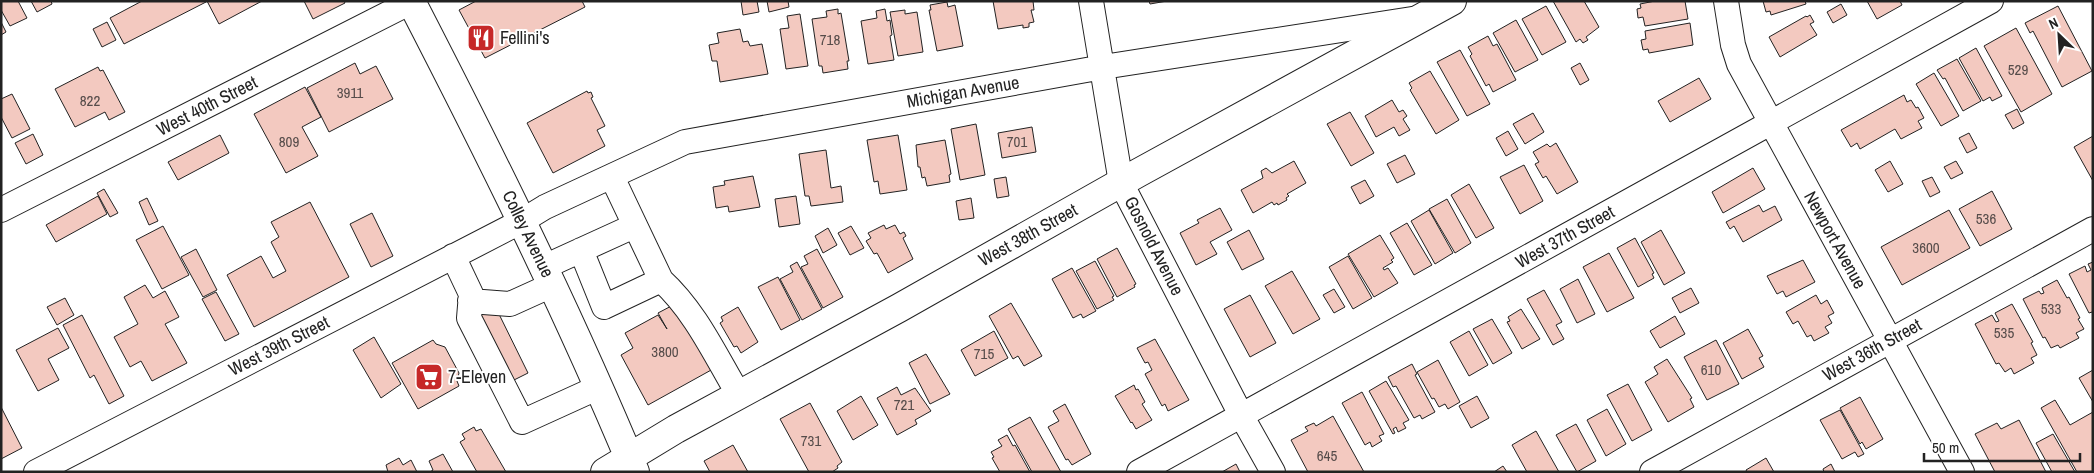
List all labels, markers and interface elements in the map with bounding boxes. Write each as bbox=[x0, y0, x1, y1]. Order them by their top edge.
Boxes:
north arrow bbox=[2034, 10, 2084, 60]
text: N bbox=[2046, 13, 2061, 33]
restaurant icon: Fellini's bbox=[466, 23, 496, 53]
place label: Fellini's bbox=[500, 25, 550, 50]
house number: 718 bbox=[820, 29, 840, 50]
house number: 529 bbox=[2008, 59, 2028, 80]
street label: Michigan Avenue bbox=[905, 69, 1021, 114]
street label: West 40th Street bbox=[152, 70, 261, 142]
house number: 3911 bbox=[337, 82, 363, 103]
house number: 822 bbox=[80, 90, 100, 111]
house number: 809 bbox=[279, 131, 299, 152]
house number: 701 bbox=[1007, 131, 1027, 152]
street label: Colley Avenue bbox=[497, 186, 560, 282]
street label: Newport Avenue bbox=[1798, 186, 1873, 293]
street label: Gosnold Avenue bbox=[1119, 192, 1190, 300]
street label: West 38th Street bbox=[974, 197, 1082, 272]
street label: West 37th Street bbox=[1511, 199, 1619, 274]
house number: 536 bbox=[1976, 208, 1996, 229]
house number: 3600 bbox=[1912, 237, 1940, 258]
house number: 533 bbox=[2041, 298, 2061, 319]
street label: West 39th Street bbox=[224, 310, 333, 382]
street label: West 36th Street bbox=[1818, 312, 1926, 387]
house number: 535 bbox=[1994, 322, 2014, 343]
house number: 3800 bbox=[651, 341, 679, 362]
house number: 715 bbox=[974, 343, 994, 364]
house number: 610 bbox=[1701, 359, 1721, 380]
supermarket icon: 7-Eleven bbox=[414, 362, 444, 392]
place label: 7-Eleven bbox=[448, 364, 506, 389]
house number: 721 bbox=[894, 394, 914, 415]
house number: 731 bbox=[801, 430, 821, 451]
scale bar bbox=[1924, 430, 2080, 462]
text: 50 m bbox=[1932, 437, 1959, 458]
house number: 645 bbox=[1317, 445, 1337, 466]

